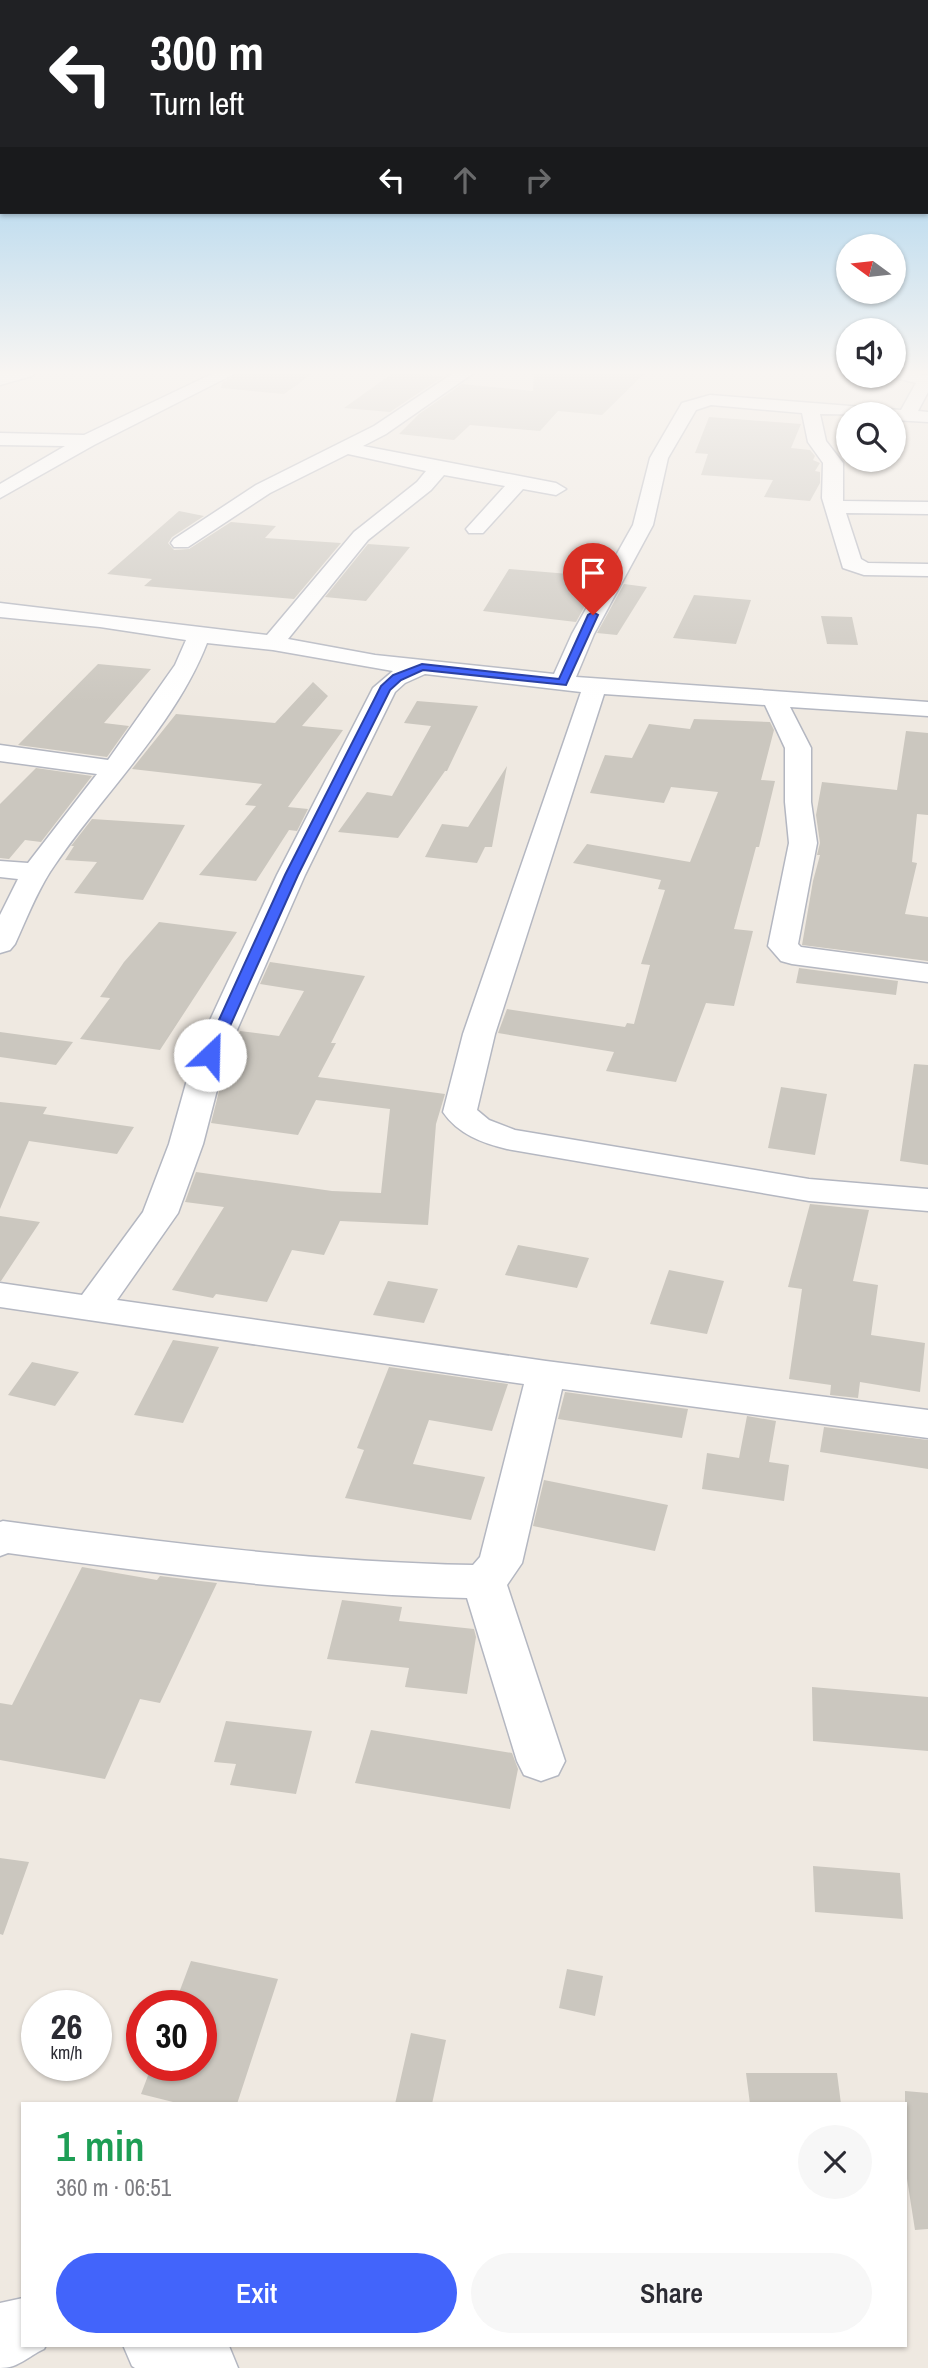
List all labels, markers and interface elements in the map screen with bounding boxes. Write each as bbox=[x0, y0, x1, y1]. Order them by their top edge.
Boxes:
text: 300 m bbox=[150, 19, 264, 85]
icon: left bbox=[35, 28, 126, 119]
text: Turn left bbox=[150, 82, 244, 125]
icon: left bbox=[373, 161, 411, 199]
icon: ahead bbox=[446, 161, 484, 199]
icon: right bbox=[519, 161, 557, 199]
north arrow bbox=[836, 234, 906, 304]
map controls bbox=[836, 234, 906, 472]
button: sound bbox=[836, 318, 906, 388]
button: search bbox=[836, 402, 906, 472]
pin bbox=[563, 543, 623, 615]
icon: arrive bbox=[574, 554, 612, 592]
position arrow bbox=[173, 1018, 247, 1092]
speed limit sign: 30 bbox=[126, 1990, 217, 2081]
text: 26 bbox=[51, 2003, 82, 2050]
text: km/h bbox=[51, 2040, 83, 2065]
text: 1 min bbox=[56, 2118, 145, 2174]
button: close bbox=[798, 2125, 872, 2199]
text: 360 m · 06:51 bbox=[56, 2172, 171, 2203]
button: Exit bbox=[56, 2253, 457, 2333]
button: Share bbox=[471, 2253, 872, 2333]

